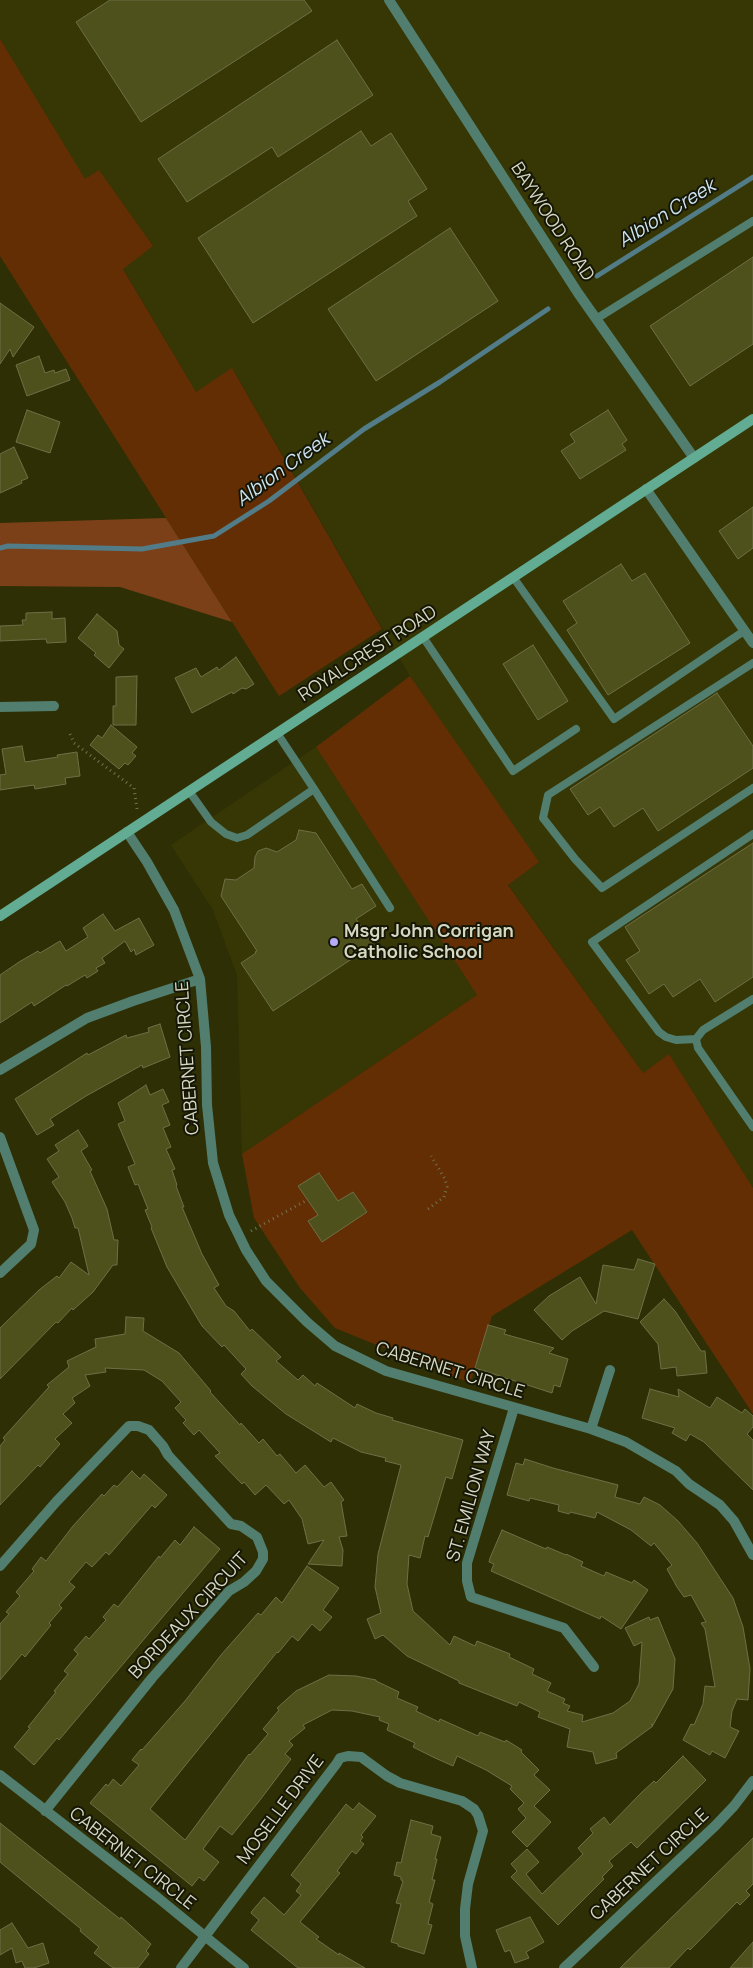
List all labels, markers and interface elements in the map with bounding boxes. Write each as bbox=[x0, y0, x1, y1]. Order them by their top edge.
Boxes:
street label: BAYWOOD ROAD bbox=[506, 159, 598, 285]
water label: Albion Creek bbox=[614, 175, 720, 253]
water label: Albion Creek bbox=[232, 428, 334, 512]
street label: ROYALCREST ROAD bbox=[295, 601, 441, 707]
place label: Msgr John Corrigan Catholic School bbox=[344, 921, 514, 964]
marker: Msgr John Corrigan Catholic School bbox=[328, 936, 340, 948]
street label: CABERNET CIRCLE bbox=[172, 980, 204, 1136]
street label: CABERNET CIRCLE bbox=[373, 1338, 527, 1404]
street label: ST. EMILION WAY bbox=[443, 1428, 501, 1564]
street label: BORDEAUX CIRCUIT bbox=[125, 1548, 253, 1684]
street label: MOSELLE DRIVE bbox=[233, 1751, 329, 1869]
street label: CABERNET CIRCLE bbox=[65, 1803, 199, 1915]
street label: CABERNET CIRCLE bbox=[586, 1805, 714, 1925]

